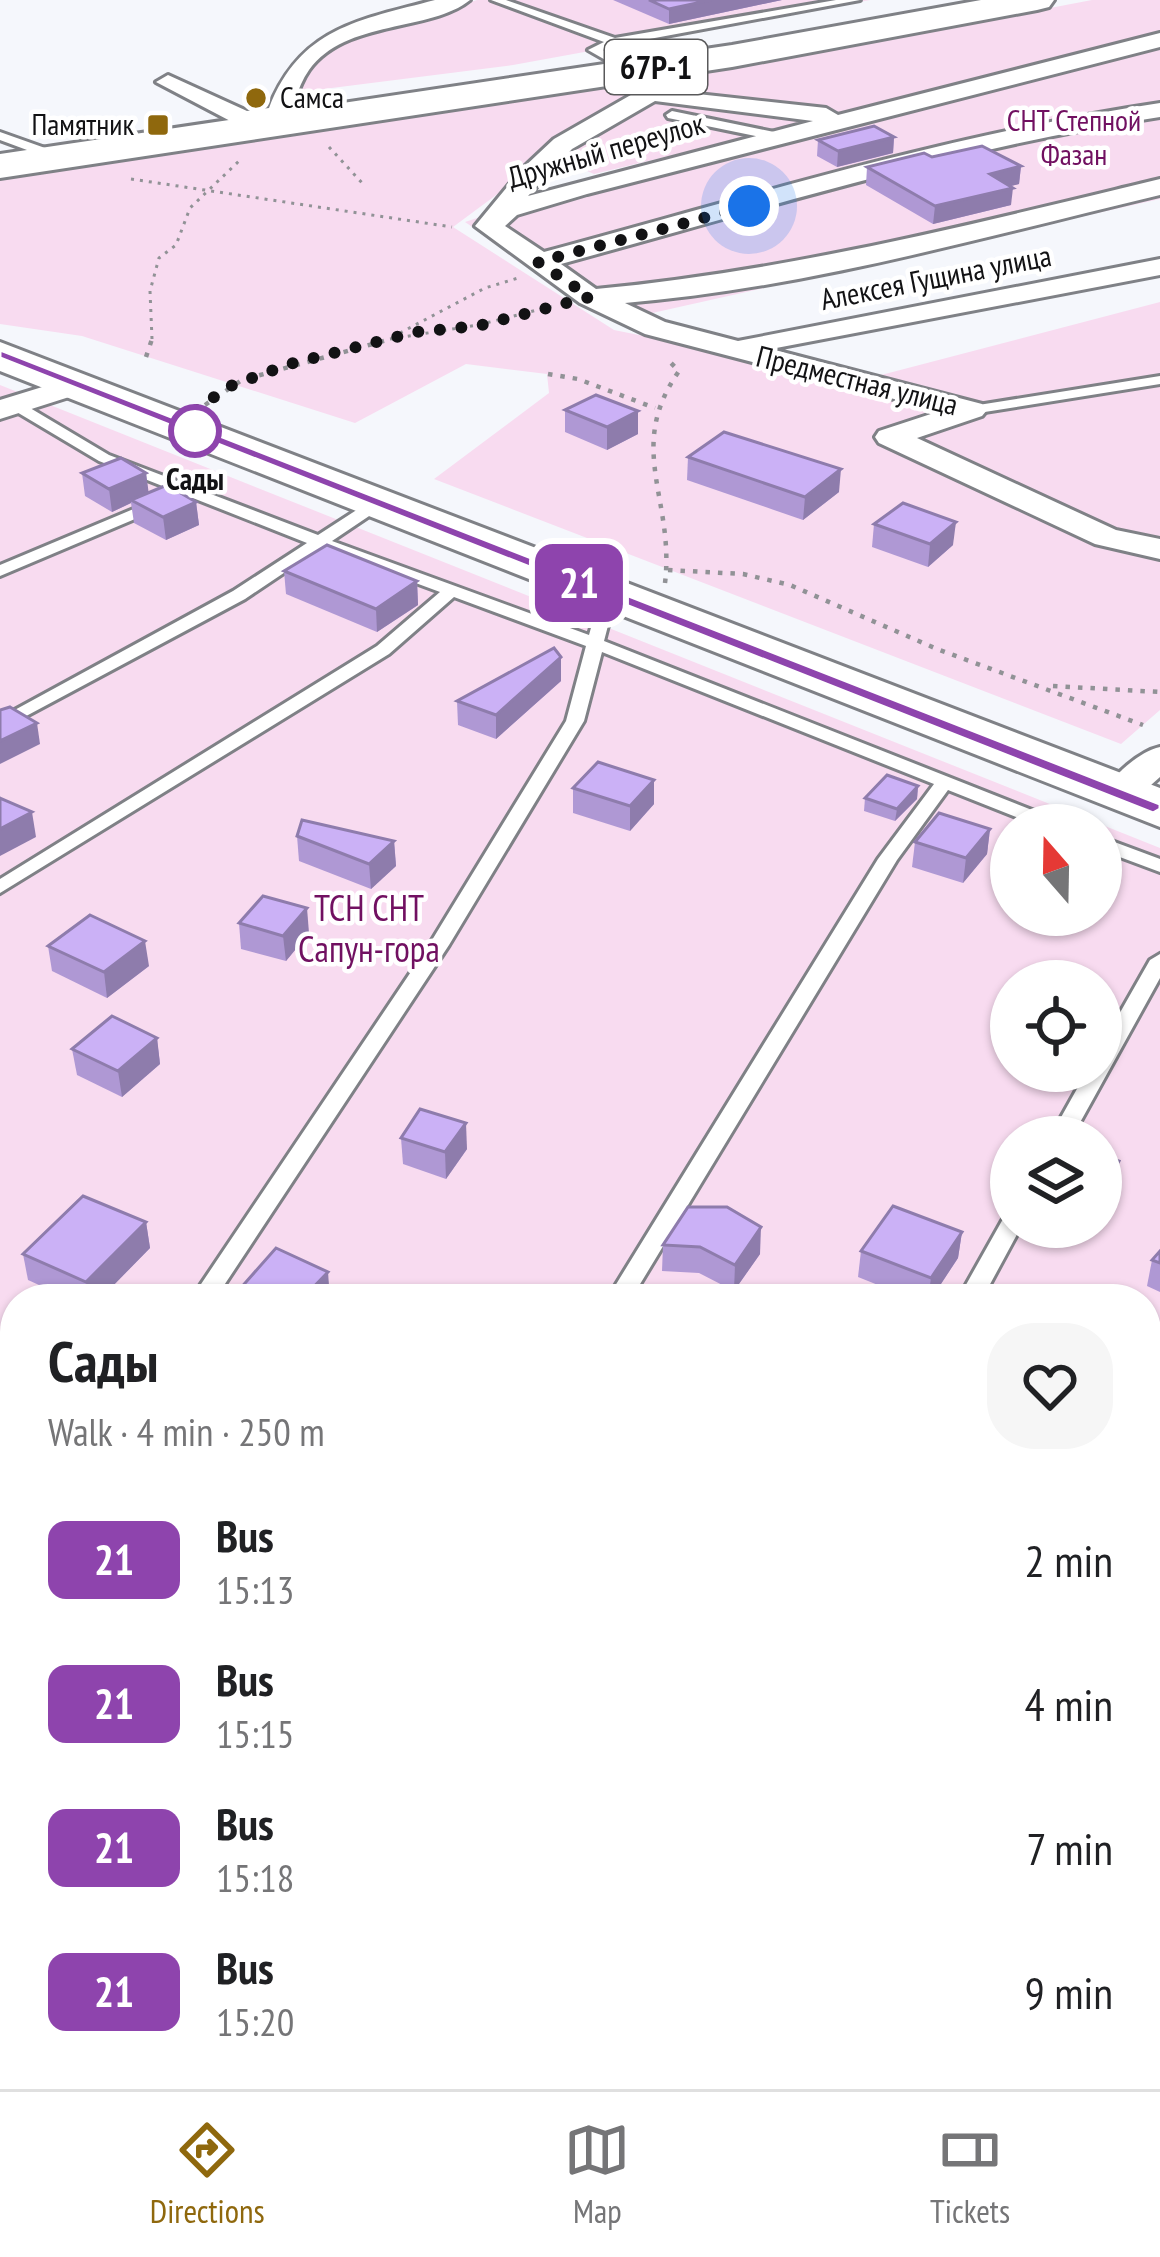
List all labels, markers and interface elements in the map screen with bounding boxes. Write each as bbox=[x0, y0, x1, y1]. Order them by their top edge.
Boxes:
road number: 67Р-1 bbox=[605, 40, 707, 94]
place label: Самса bbox=[280, 77, 344, 116]
marker: Самса bbox=[243, 85, 269, 111]
park label: СНТ Степной Фазан bbox=[1007, 100, 1141, 173]
street label: Дружный переулок bbox=[503, 103, 709, 196]
place label: Памятник bbox=[32, 104, 134, 143]
marker: Памятник bbox=[145, 112, 171, 138]
your location bbox=[719, 176, 779, 236]
street label: Алексея Гущина улица bbox=[817, 235, 1054, 318]
street label: Предместная улица bbox=[753, 336, 962, 423]
marker: Сады bbox=[170, 406, 220, 456]
place label: Сады bbox=[166, 459, 224, 498]
line badge: 21 bbox=[525, 544, 633, 622]
text: 21 bbox=[559, 555, 599, 610]
north arrow bbox=[990, 804, 1122, 936]
map controls bbox=[990, 804, 1122, 1248]
park label: ТСН СНТ Сапун-гора bbox=[298, 884, 440, 972]
button: locate bbox=[990, 960, 1122, 1092]
button: layers bbox=[990, 1116, 1122, 1248]
button: heart bbox=[987, 1323, 1113, 1449]
text: Сады bbox=[48, 1324, 158, 1398]
text: Walk · 4 min · 250 m bbox=[48, 1406, 325, 1457]
text: Bus bbox=[216, 1506, 274, 1564]
text: 2 min bbox=[1024, 1531, 1113, 1589]
text: 21 bbox=[94, 1532, 134, 1587]
text: 15:13 bbox=[216, 1564, 294, 1615]
text: Bus bbox=[216, 1650, 274, 1708]
text: 4 min bbox=[1024, 1675, 1113, 1733]
text: 21 bbox=[94, 1676, 134, 1731]
text: 15:15 bbox=[216, 1708, 294, 1759]
text: Bus bbox=[216, 1794, 274, 1852]
text: 7 min bbox=[1026, 1819, 1113, 1877]
text: 21 bbox=[94, 1820, 134, 1875]
text: 15:18 bbox=[216, 1852, 294, 1903]
text: Bus bbox=[216, 1938, 274, 1996]
text: 9 min bbox=[1024, 1963, 1113, 2021]
text: 21 bbox=[94, 1964, 134, 2019]
text: 15:20 bbox=[216, 1996, 294, 2047]
tab: Directions bbox=[150, 2117, 265, 2232]
tab: Map bbox=[564, 2117, 630, 2232]
tab: Tickets bbox=[930, 2117, 1010, 2232]

